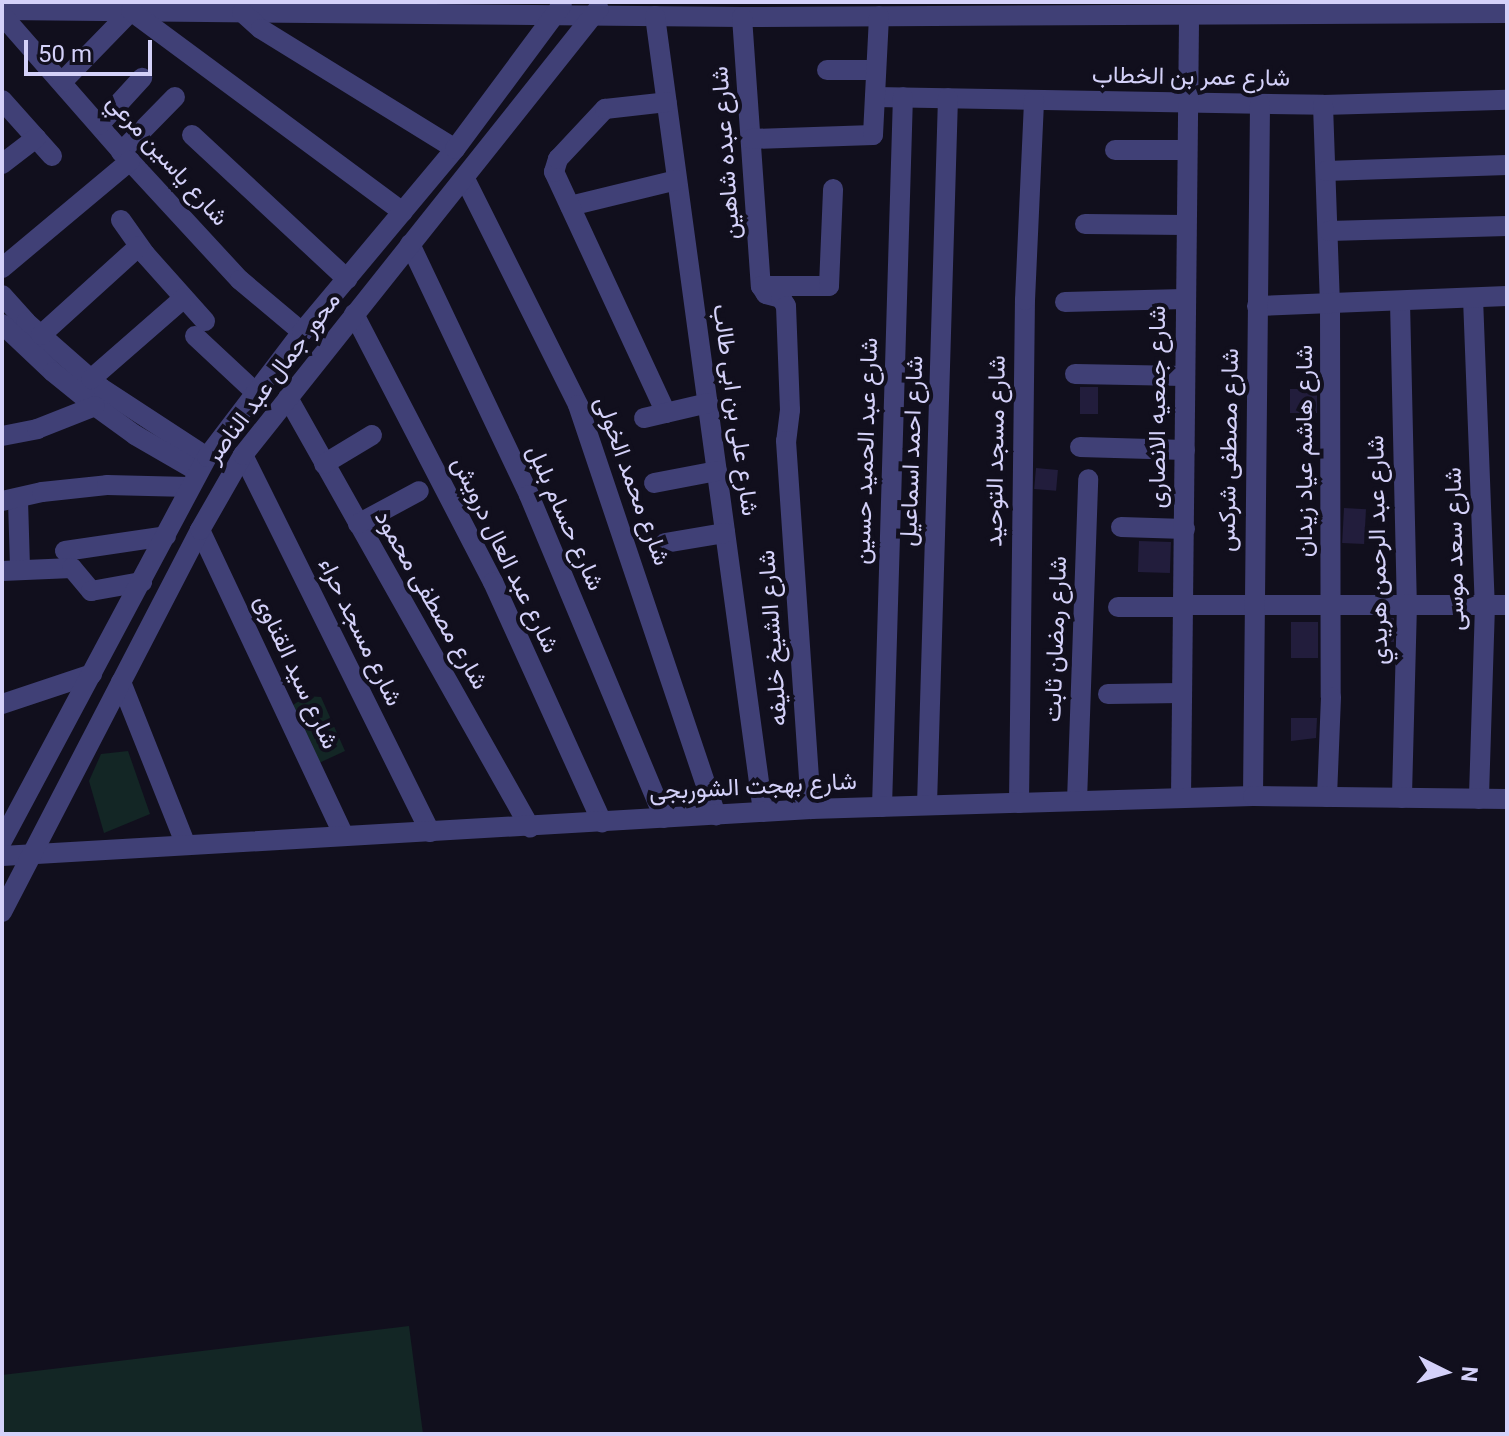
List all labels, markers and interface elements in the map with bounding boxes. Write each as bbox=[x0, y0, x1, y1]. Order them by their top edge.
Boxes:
scale bar bbox=[28, 24, 156, 74]
text: 50 m bbox=[38, 40, 92, 68]
street label: شارع عمر بن الخطاب bbox=[1092, 61, 1290, 93]
street label: شارع عبده شاهين bbox=[706, 65, 746, 241]
street label: شارع ياسين مرعي bbox=[100, 88, 234, 232]
street label: محور جمال عبد الناصر bbox=[199, 287, 347, 469]
street label: شارع على بن ابى طالب bbox=[706, 302, 764, 518]
street label: شارع جمعيه الانصارى bbox=[1144, 305, 1172, 509]
street label: شارع عبد الحميد حسين bbox=[848, 337, 884, 565]
street label: شارع هاشم عياد زيدان bbox=[1291, 345, 1319, 557]
street label: شارع مصطفى شركس bbox=[1213, 348, 1245, 552]
street label: شارع احمد اسماعيل bbox=[894, 355, 930, 547]
street label: شارع مسجد التوحيد bbox=[980, 355, 1012, 547]
street label: شارع محمد الخولى bbox=[588, 393, 676, 569]
street label: شارع عبد الرحمن هريدي bbox=[1362, 435, 1394, 665]
street label: شارع حسام بلبل bbox=[520, 441, 610, 595]
street label: شارع عبد العال درويش bbox=[445, 452, 565, 658]
street label: شارع سعد موسى bbox=[1439, 467, 1471, 631]
street label: شارع مصطفى محمود bbox=[368, 505, 494, 695]
street label: شارع الشيخ خليفه bbox=[752, 549, 794, 727]
street label: شارع مسجد حراء bbox=[312, 553, 408, 711]
street label: شارع رمضان ثابت bbox=[1039, 556, 1073, 722]
street label: شارع سيد القناوى bbox=[248, 590, 344, 754]
street label: شارع بهجت الشوربجى bbox=[648, 767, 858, 807]
north arrow bbox=[1405, 1332, 1485, 1412]
text: N bbox=[1456, 1365, 1483, 1383]

